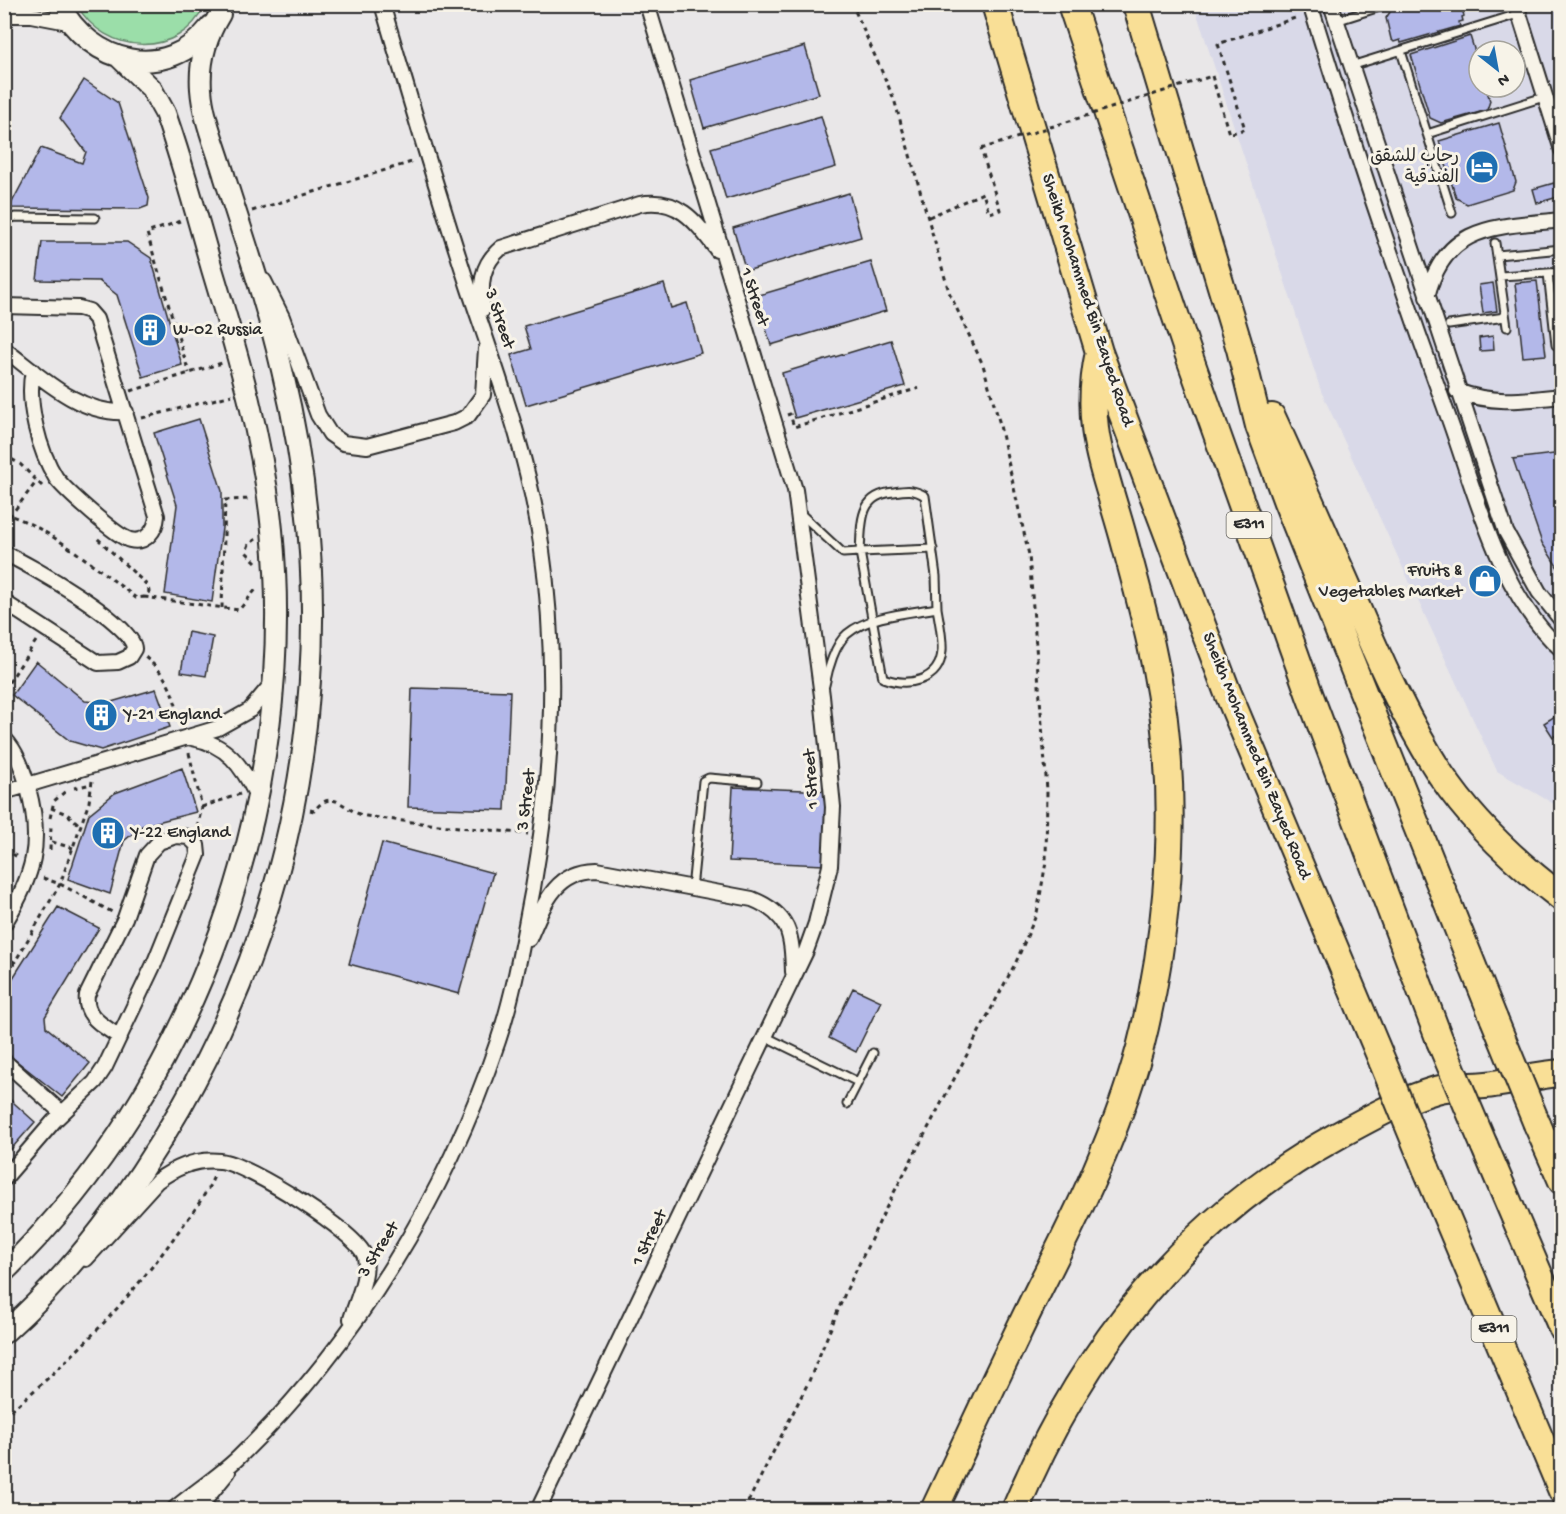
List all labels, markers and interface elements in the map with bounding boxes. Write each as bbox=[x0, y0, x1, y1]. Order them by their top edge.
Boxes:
north arrow bbox=[1467, 39, 1527, 99]
text: N bbox=[1493, 68, 1512, 90]
place label: رحاب للشقق الفندقية bbox=[1370, 147, 1459, 189]
hotel icon: رحاب للشقق الفندقية bbox=[1464, 149, 1500, 185]
street label: Sheikh Mohammed Bin Zayed Road bbox=[1036, 171, 1138, 430]
street label: 1 Street bbox=[735, 264, 774, 330]
street label: 3 Street bbox=[479, 286, 519, 353]
building icon: W-02 Russia bbox=[132, 312, 168, 348]
place label: W-02 Russia bbox=[173, 320, 263, 341]
road number: E311 bbox=[1226, 512, 1272, 538]
place label: Fruits & Vegetables Market bbox=[1318, 561, 1464, 603]
shop icon: Fruits & Vegetables Market bbox=[1467, 563, 1503, 599]
street label: Sheikh Mohammed Bin Zayed Road bbox=[1197, 630, 1316, 884]
building icon: Y-21 England bbox=[83, 697, 119, 733]
place label: Y-21 England bbox=[122, 705, 223, 726]
street label: 1 Street bbox=[799, 747, 825, 810]
street label: 3 Street bbox=[513, 767, 541, 833]
building icon: Y-22 England bbox=[90, 815, 126, 851]
place label: Y-22 England bbox=[129, 823, 231, 844]
street label: 1 Street bbox=[627, 1205, 673, 1270]
street label: 3 Street bbox=[353, 1217, 405, 1283]
road number: E311 bbox=[1472, 1316, 1516, 1342]

